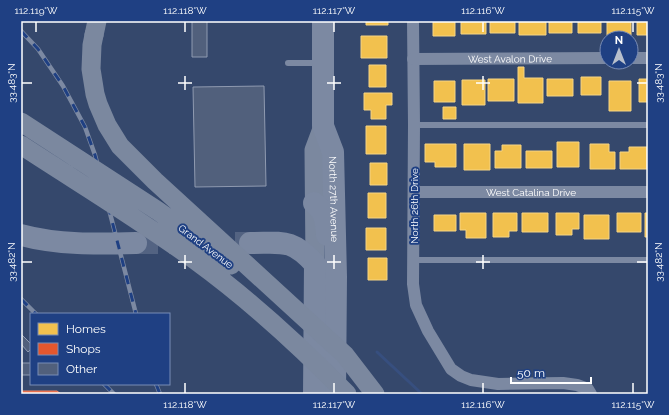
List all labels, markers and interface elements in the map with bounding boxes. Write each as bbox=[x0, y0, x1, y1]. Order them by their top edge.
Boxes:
text: 112.119°W bbox=[15, 5, 58, 16]
text: 112.118°W bbox=[163, 5, 207, 16]
text: 112.117°W bbox=[313, 5, 356, 16]
text: 112.116°W bbox=[461, 5, 505, 16]
text: 112.115°W bbox=[612, 5, 655, 16]
north arrow bbox=[599, 30, 639, 70]
text: N bbox=[615, 34, 623, 47]
street label: West Avalon Drive bbox=[468, 53, 552, 65]
text: 33.483°N bbox=[6, 63, 17, 103]
text: 33.483°N bbox=[653, 63, 664, 103]
street label: North 27th Avenue bbox=[327, 156, 340, 242]
street label: North 26th Drive bbox=[409, 168, 420, 244]
street label: West Catalina Drive bbox=[486, 187, 576, 198]
street label: Grand Avenue bbox=[176, 222, 235, 271]
text: 33.482°N bbox=[6, 242, 17, 282]
text: 33.482°N bbox=[653, 242, 664, 282]
legend bbox=[30, 313, 170, 385]
text: Homes bbox=[66, 322, 106, 336]
text: Shops bbox=[66, 342, 101, 356]
scale bar bbox=[511, 359, 591, 385]
text: Other bbox=[66, 362, 98, 376]
text: 50 m bbox=[517, 366, 545, 380]
text: 112.118°W bbox=[163, 399, 207, 410]
text: 112.117°W bbox=[313, 399, 356, 410]
text: 112.116°W bbox=[461, 399, 505, 410]
text: 112.115°W bbox=[612, 399, 655, 410]

